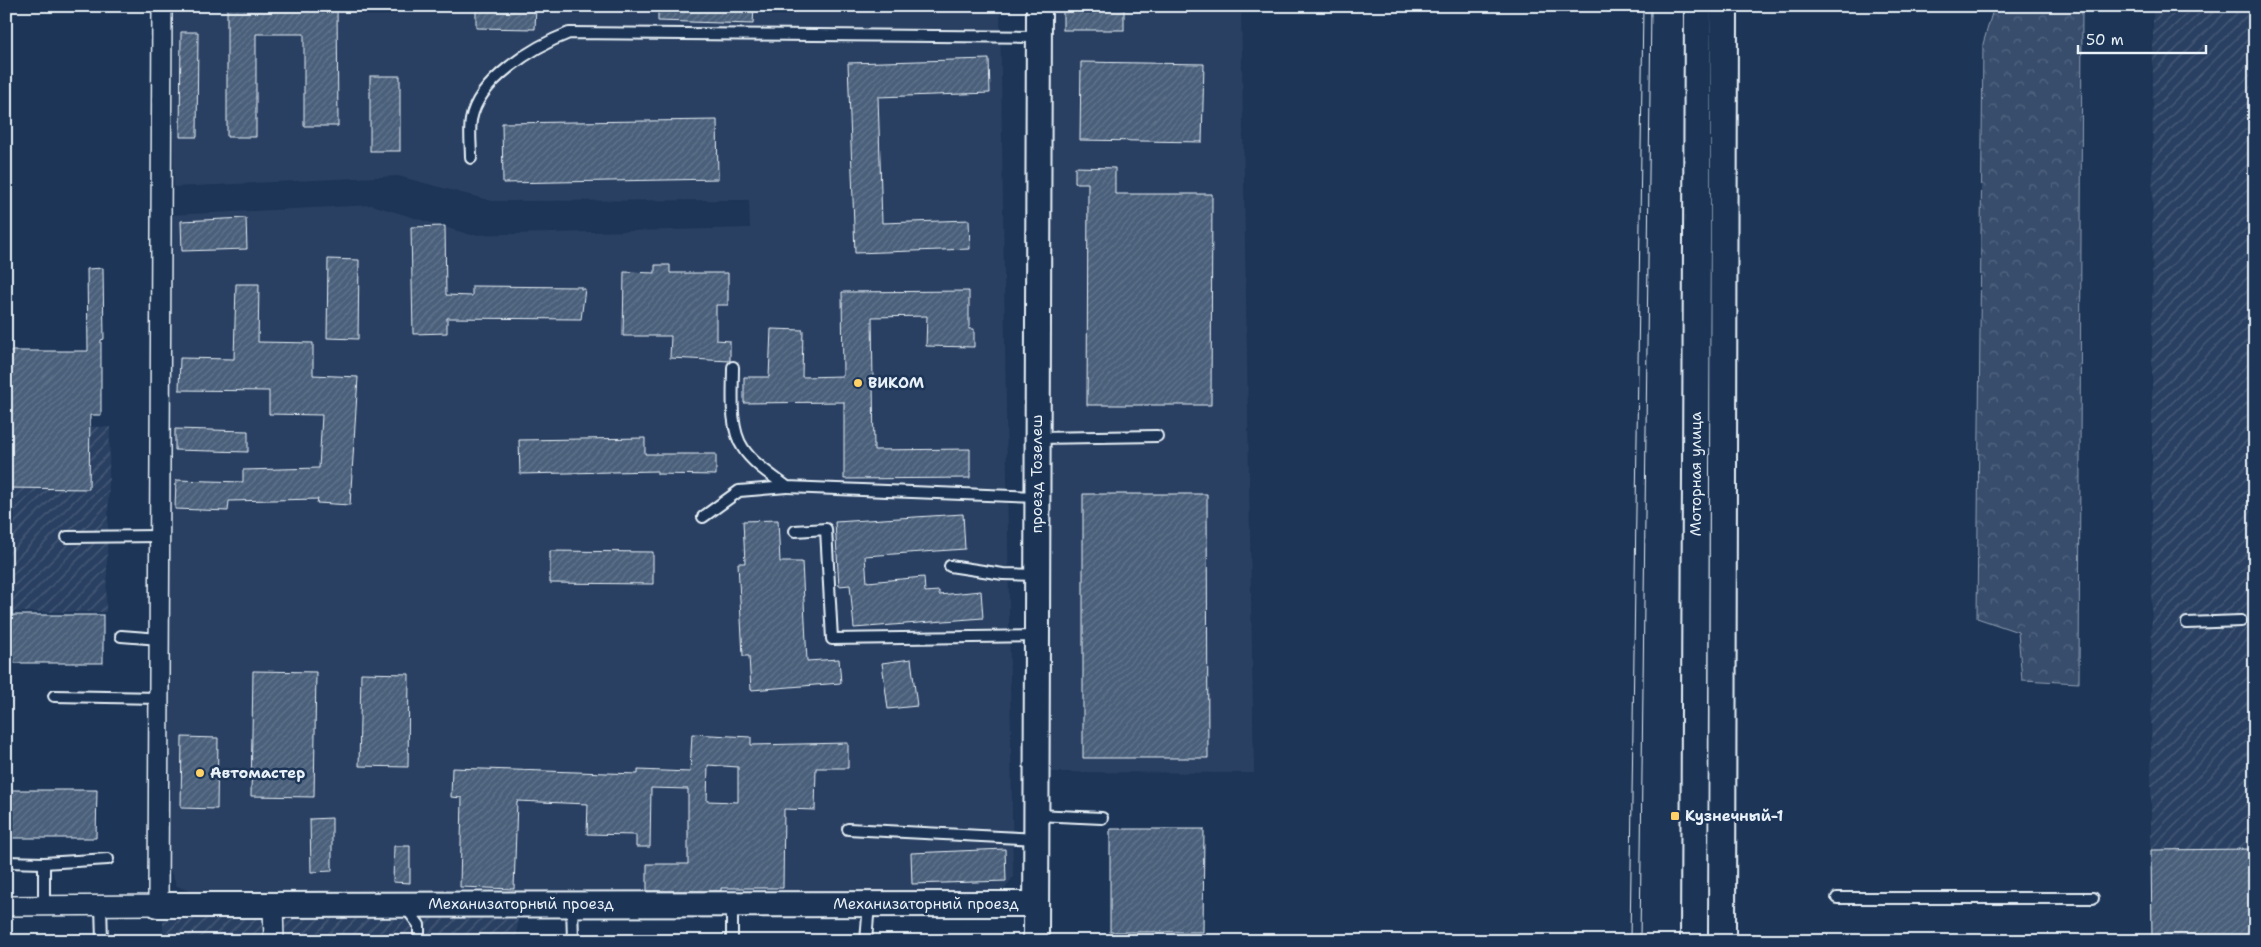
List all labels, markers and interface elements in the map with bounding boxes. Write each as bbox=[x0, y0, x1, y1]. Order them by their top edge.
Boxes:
scale bar bbox=[2078, 22, 2206, 54]
text: 50 m bbox=[2086, 30, 2124, 50]
place label: ВИКОМ bbox=[868, 373, 924, 393]
marker: ВИКОМ bbox=[852, 377, 864, 389]
street label: Моторная улица bbox=[1686, 411, 1706, 536]
street label: проезд Тозелеш bbox=[1027, 415, 1047, 533]
place label: Автомастер bbox=[210, 763, 305, 783]
marker: Автомастер bbox=[194, 767, 206, 779]
place label: Кузнечный-1 bbox=[1685, 806, 1783, 826]
marker: Кузнечный-1 bbox=[1669, 810, 1681, 822]
street label: Механизаторный проезд bbox=[428, 894, 614, 914]
street label: Механизаторный проезд bbox=[833, 894, 1019, 914]

